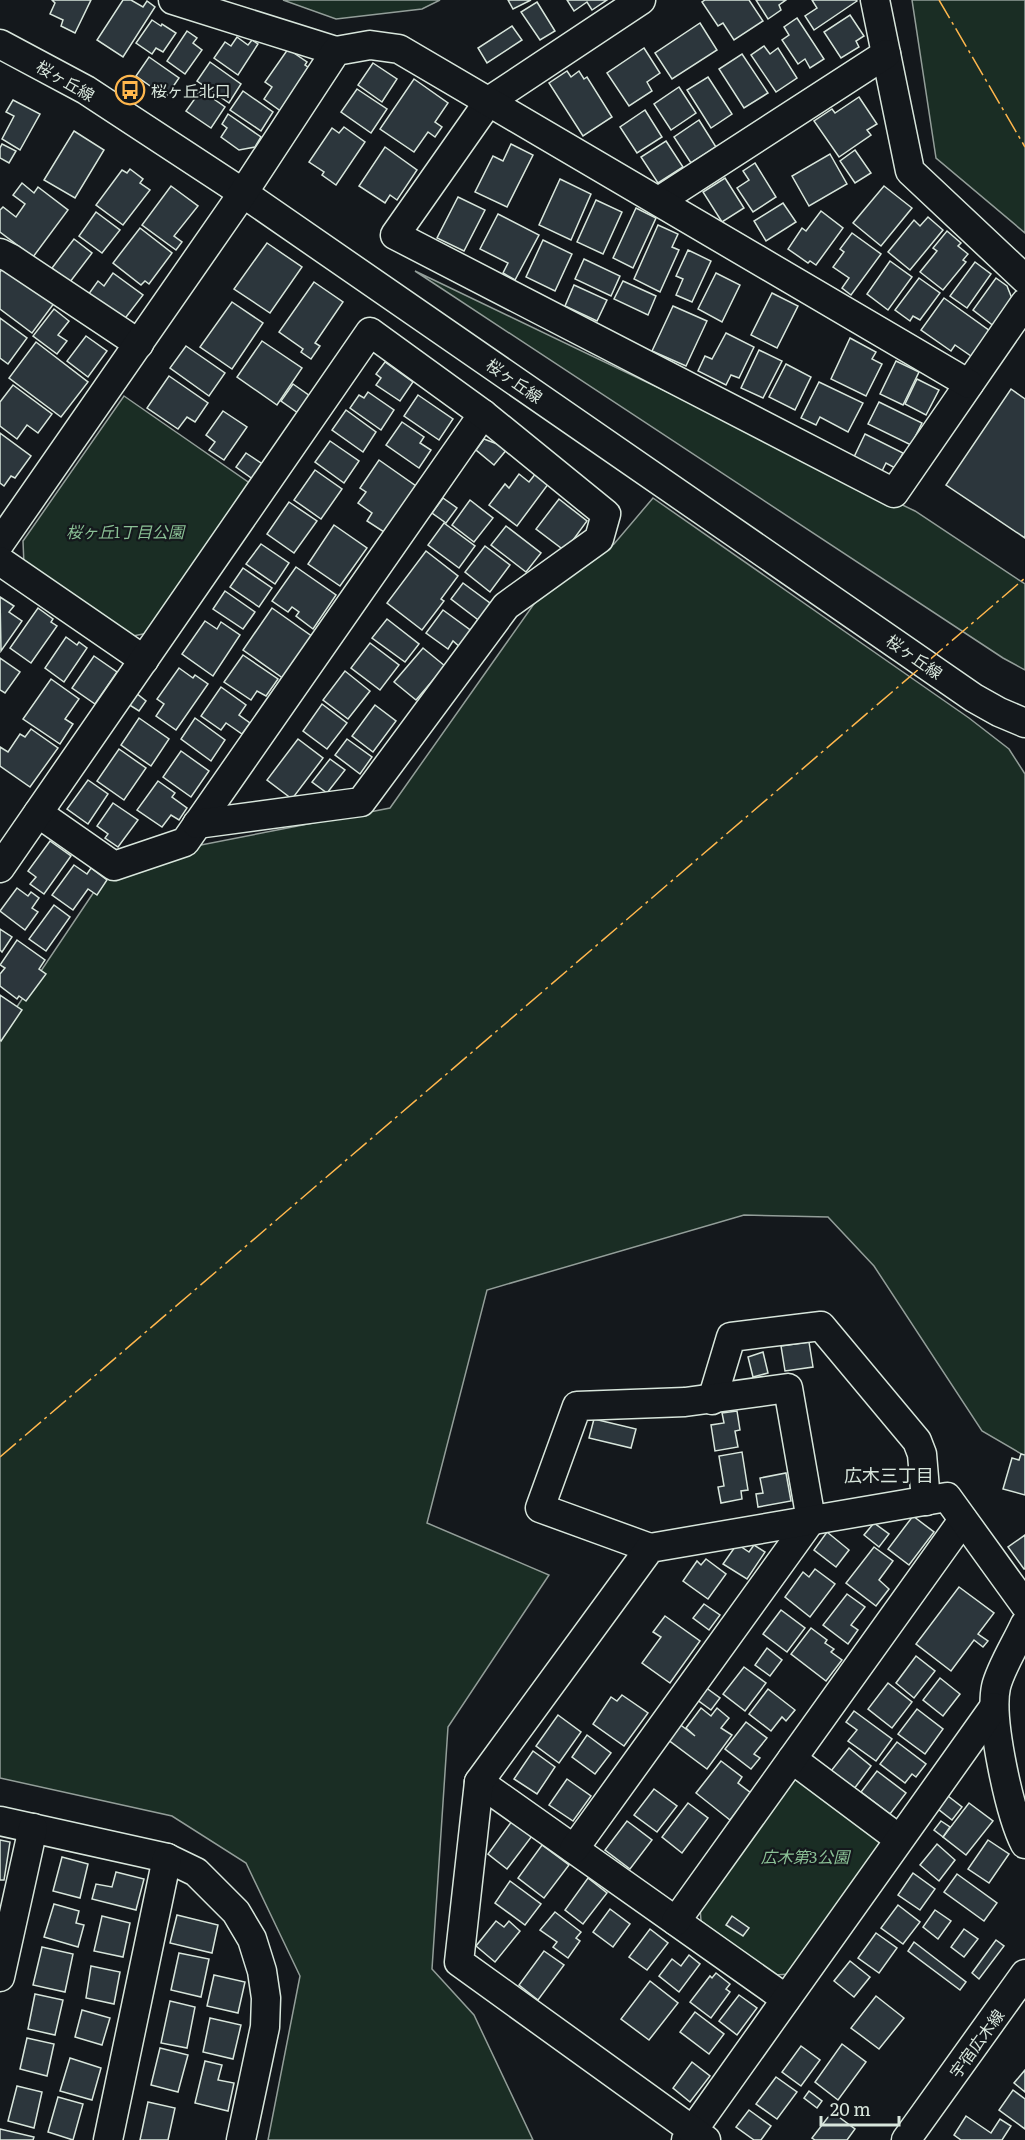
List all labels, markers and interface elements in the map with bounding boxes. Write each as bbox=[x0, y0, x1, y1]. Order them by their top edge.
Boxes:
street label: 桜ヶ丘線 bbox=[32, 54, 100, 106]
bus stop icon: 桜ヶ丘北口 bbox=[114, 74, 146, 106]
place label: 桜ヶ丘北口 bbox=[151, 78, 231, 102]
street label: 桜ヶ丘線 bbox=[482, 352, 548, 408]
park label: 桜ヶ丘1丁目公園 bbox=[66, 519, 186, 543]
street label: 桜ヶ丘線 bbox=[882, 628, 948, 684]
district label: 広木三丁目 bbox=[844, 1461, 934, 1488]
park label: 広木第3公園 bbox=[761, 1844, 851, 1868]
street label: 宇宿広木線 bbox=[943, 2004, 1009, 2082]
scale bar bbox=[821, 2089, 899, 2127]
text: 20 m bbox=[830, 2095, 871, 2122]

